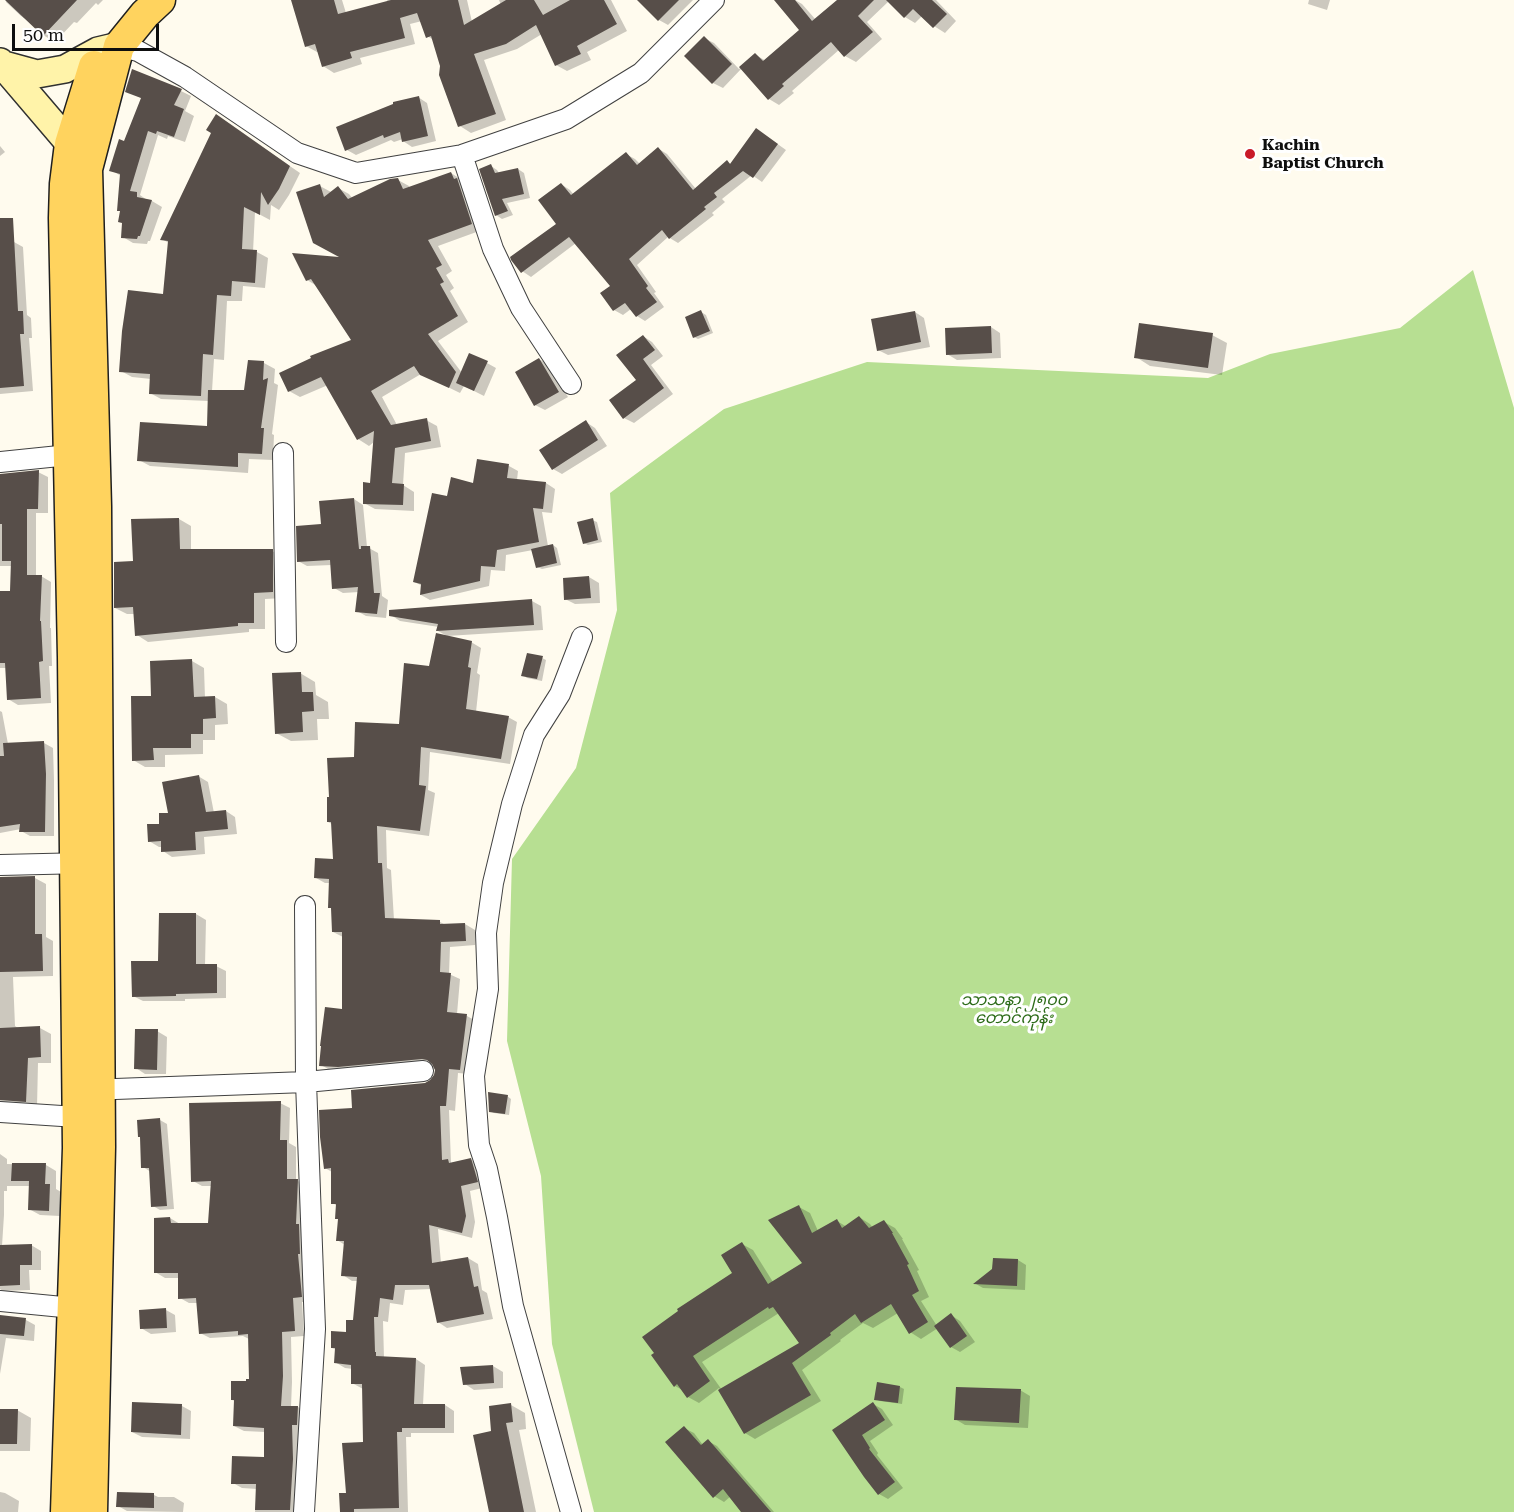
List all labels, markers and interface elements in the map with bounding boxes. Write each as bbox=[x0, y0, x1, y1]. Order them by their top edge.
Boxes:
scale bar bbox=[15, 12, 162, 50]
text: 50 m bbox=[23, 24, 64, 45]
place label: Kachin Baptist Church bbox=[1262, 135, 1384, 173]
marker: Kachin Baptist Church bbox=[1243, 147, 1257, 161]
park label: သာသနာ ၂၅၀၀ တောင်ကုန်း bbox=[961, 990, 1067, 1028]

